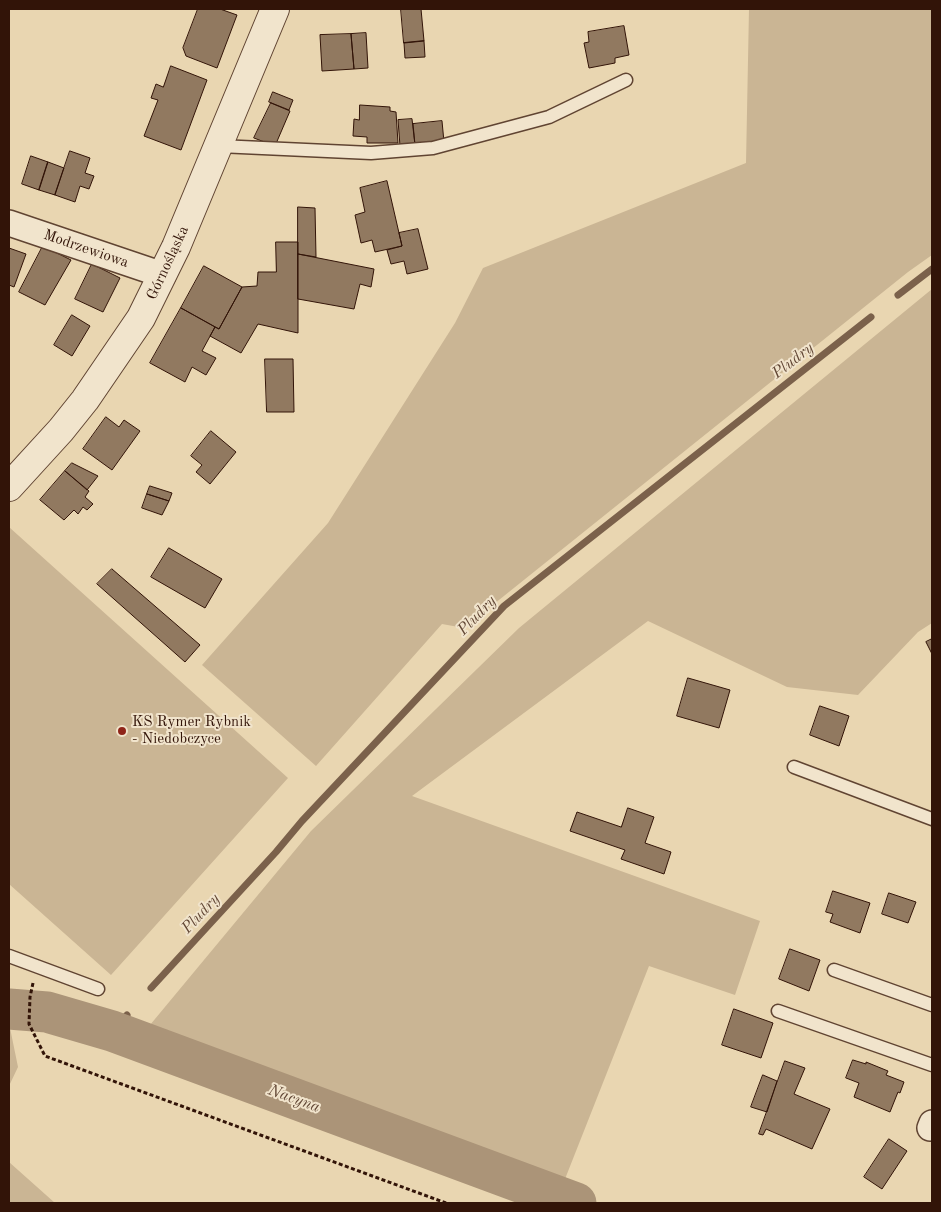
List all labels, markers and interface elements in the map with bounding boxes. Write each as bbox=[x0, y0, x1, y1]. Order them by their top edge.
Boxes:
street label: Górnośląska bbox=[143, 223, 193, 303]
street label: Modrzewiowa bbox=[41, 226, 131, 272]
water label: Pludry bbox=[768, 339, 818, 383]
water label: Pludry bbox=[453, 592, 501, 640]
place label: KS Rymer Rybnik - Niedobczyce bbox=[132, 713, 251, 748]
marker: KS Rymer Rybnik - Niedobczyce bbox=[116, 725, 128, 737]
water label: Pludry bbox=[178, 890, 224, 938]
water label: Nacyna bbox=[265, 1081, 323, 1117]

